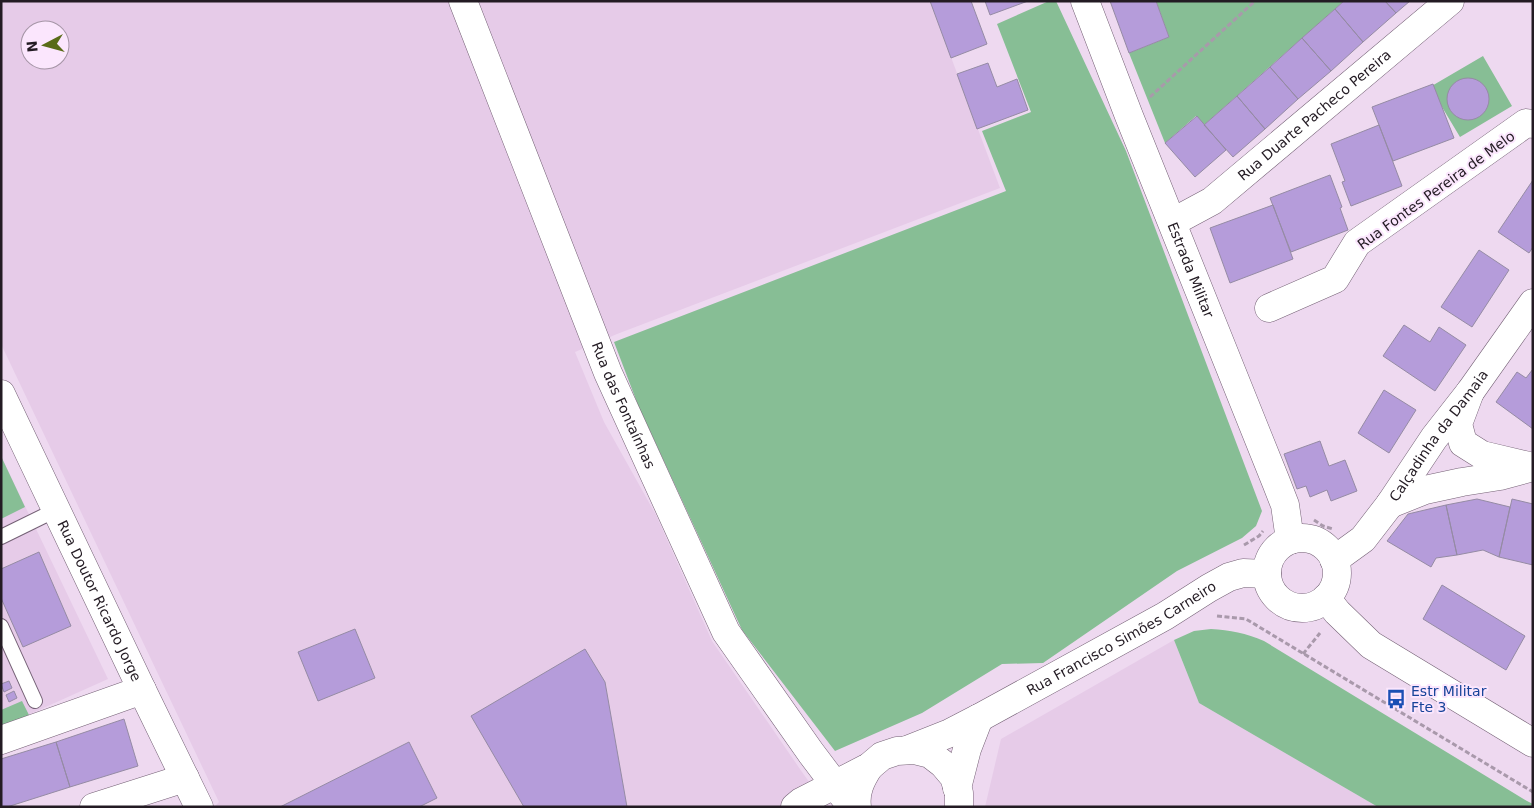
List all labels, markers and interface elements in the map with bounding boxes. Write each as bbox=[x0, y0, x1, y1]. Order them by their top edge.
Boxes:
north arrow bbox=[20, 20, 70, 70]
text: N bbox=[24, 40, 41, 53]
street label: Rua Duarte Pacheco Pereira bbox=[1235, 46, 1394, 184]
street label: Rua Fontes Pereira de Melo bbox=[1354, 128, 1518, 252]
street label: Estrada Militar bbox=[1164, 220, 1217, 320]
street label: Rua das Fontaínhas bbox=[589, 340, 658, 471]
street label: Calçadinha da Damaia bbox=[1386, 367, 1491, 504]
street label: Rua Doutor Ricardo Jorge bbox=[54, 518, 145, 684]
street label: Rua Francisco Simões Carneiro bbox=[1024, 578, 1219, 698]
place label: Estr Militar Fte 3 bbox=[1411, 683, 1487, 715]
bus stop icon: Estr Militar Fte 3 bbox=[1385, 688, 1407, 710]

